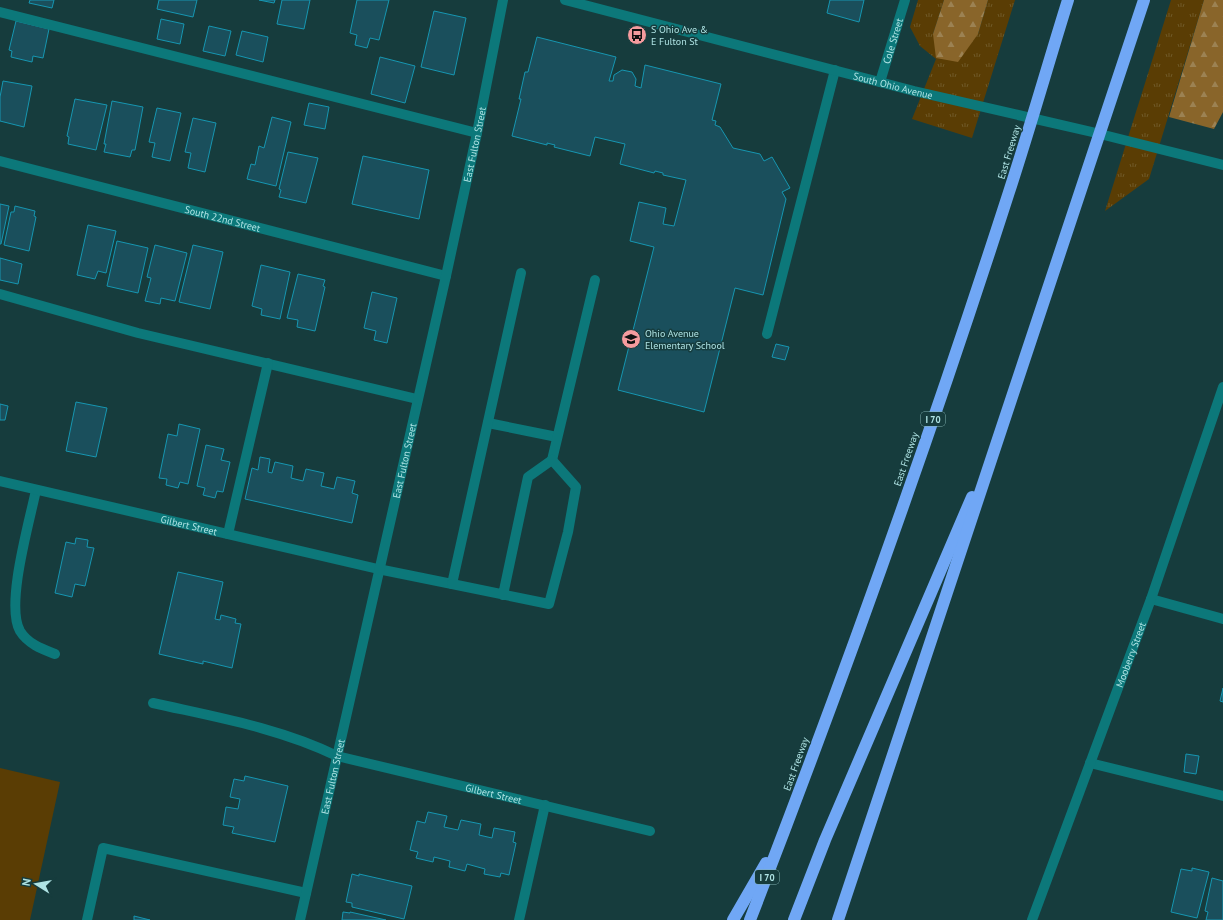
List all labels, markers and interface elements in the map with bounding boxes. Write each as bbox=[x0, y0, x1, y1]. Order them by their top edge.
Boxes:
street label: Cole Street bbox=[879, 16, 906, 65]
place label: S Ohio Ave & E Fulton St bbox=[651, 23, 708, 48]
bus stop icon: S Ohio Ave & E Fulton St bbox=[626, 24, 648, 46]
street label: South Ohio Avenue bbox=[852, 69, 934, 102]
street label: East Fulton Street bbox=[460, 105, 489, 183]
street label: East Freeway bbox=[995, 123, 1024, 181]
street label: South 22nd Street bbox=[183, 202, 263, 235]
place label: Ohio Avenue Elementary School bbox=[645, 327, 725, 352]
school or university icon: Ohio Avenue Elementary School bbox=[620, 328, 642, 350]
road number: I 70 bbox=[921, 412, 945, 426]
street label: East Fulton Street bbox=[389, 421, 419, 499]
street label: East Freeway bbox=[891, 430, 921, 488]
street label: Gilbert Street bbox=[159, 512, 219, 538]
street label: Mooberry Street bbox=[1112, 620, 1149, 689]
street label: East Freeway bbox=[780, 735, 812, 793]
street label: East Fulton Street bbox=[318, 737, 347, 815]
street label: Gilbert Street bbox=[464, 780, 524, 807]
north arrow bbox=[16, 864, 56, 904]
road number: I 70 bbox=[755, 870, 779, 884]
text: N bbox=[19, 877, 34, 887]

